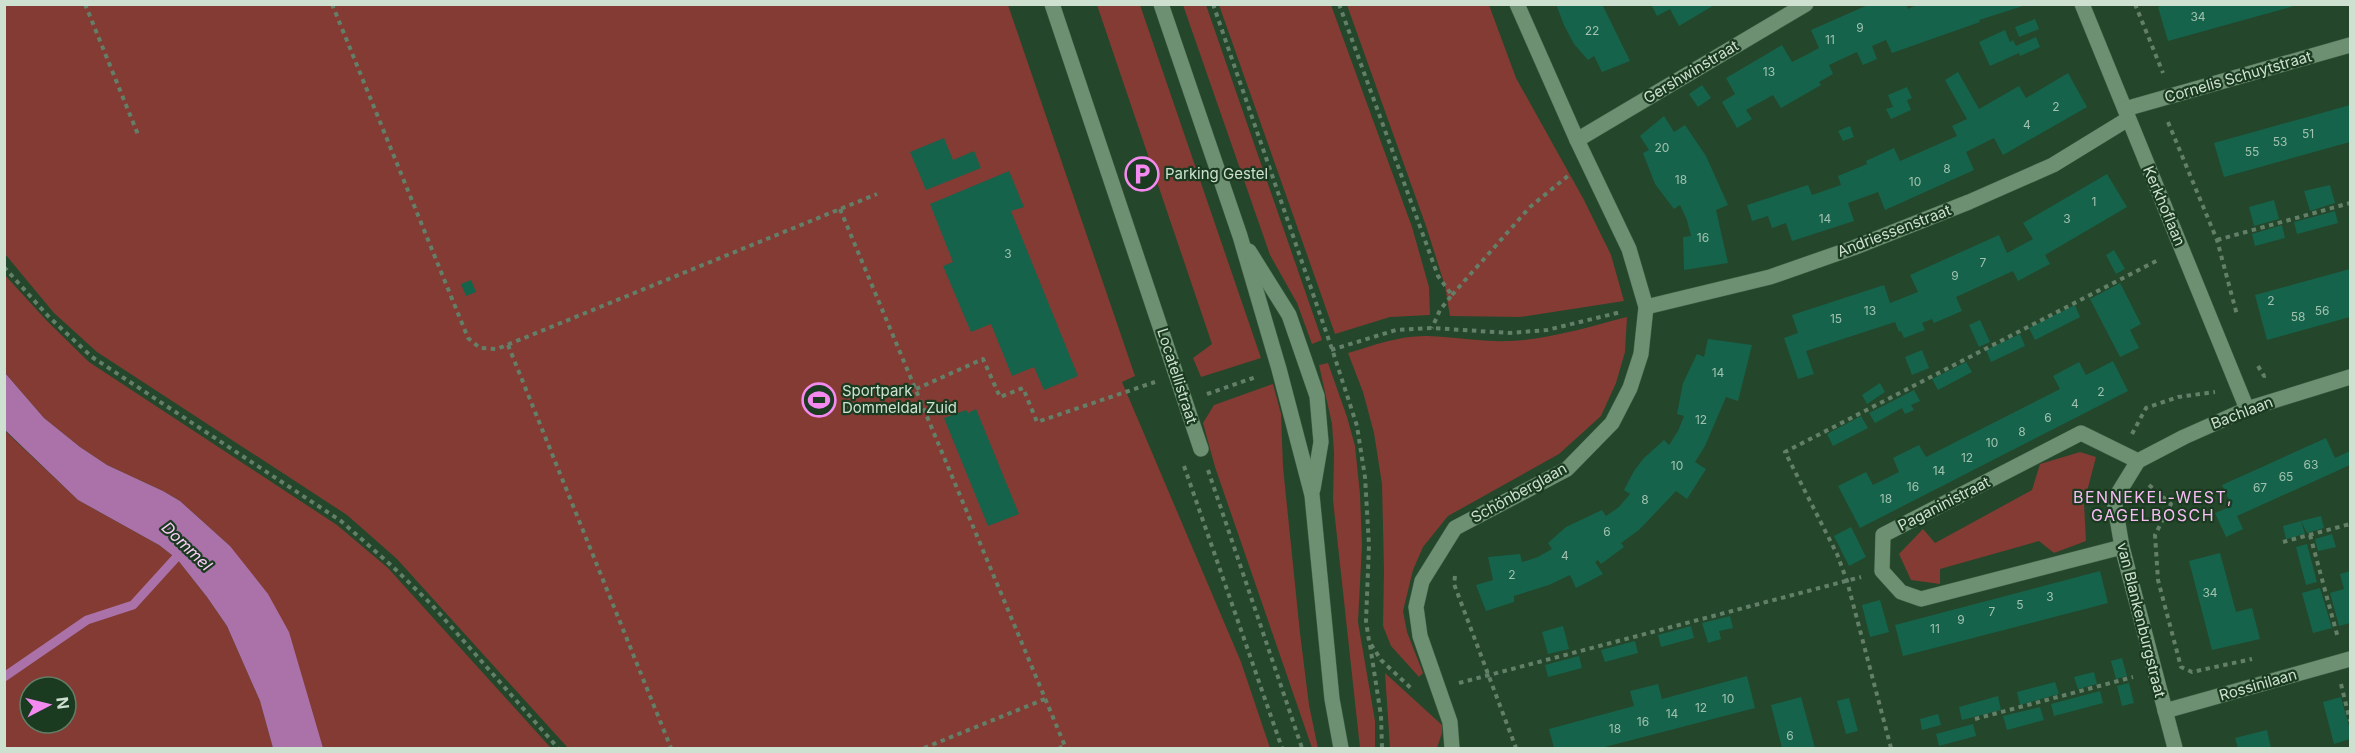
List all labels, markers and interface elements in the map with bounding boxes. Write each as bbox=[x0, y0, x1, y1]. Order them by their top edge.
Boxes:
house number: 34 bbox=[2190, 9, 2206, 24]
house number: 9 bbox=[1856, 20, 1864, 35]
house number: 22 bbox=[1585, 23, 1599, 38]
house number: 11 bbox=[1825, 32, 1835, 47]
street label: Gershwinstraat bbox=[1640, 36, 1742, 107]
street label: Cornelis Schuytstraat bbox=[2162, 46, 2314, 107]
house number: 13 bbox=[1763, 64, 1775, 79]
house number: 2 bbox=[2052, 99, 2060, 114]
house number: 4 bbox=[2023, 117, 2031, 132]
house number: 51 bbox=[2302, 126, 2314, 141]
house number: 53 bbox=[2273, 134, 2287, 149]
house number: 20 bbox=[1655, 140, 1669, 155]
house number: 55 bbox=[2245, 144, 2259, 159]
parking icon: Parking Gestel bbox=[1124, 156, 1160, 192]
house number: 8 bbox=[1943, 161, 1951, 176]
street label: Kerkhoflaan bbox=[2139, 163, 2190, 249]
place label: Parking Gestel bbox=[1165, 164, 1268, 183]
house number: 18 bbox=[1675, 172, 1687, 187]
house number: 10 bbox=[1909, 174, 1921, 189]
house number: 1 bbox=[2092, 194, 2096, 209]
street label: Andriessenstraat bbox=[1834, 200, 1953, 261]
house number: 14 bbox=[1819, 211, 1832, 226]
house number: 3 bbox=[2063, 211, 2071, 226]
house number: 16 bbox=[1697, 230, 1709, 245]
house number: 3 bbox=[1004, 246, 1012, 261]
house number: 7 bbox=[1980, 255, 1987, 270]
house number: 9 bbox=[1951, 268, 1959, 283]
house number: 2 bbox=[2267, 293, 2275, 308]
house number: 13 bbox=[1864, 303, 1876, 318]
house number: 56 bbox=[2315, 303, 2329, 318]
house number: 58 bbox=[2291, 309, 2305, 324]
house number: 15 bbox=[1830, 311, 1842, 326]
street label: Locatellistraat bbox=[1153, 326, 1202, 426]
house number: 14 bbox=[1712, 365, 1725, 380]
place label: Sportpark Dommeldal Zuid bbox=[842, 381, 957, 417]
sports icon: Sportpark Dommeldal Zuid bbox=[801, 382, 837, 418]
house number: 2 bbox=[2097, 384, 2105, 399]
street label: Bachlaan bbox=[2208, 392, 2276, 433]
house number: 4 bbox=[2071, 396, 2079, 411]
house number: 6 bbox=[2044, 410, 2052, 425]
house number: 12 bbox=[1695, 412, 1707, 427]
house number: 8 bbox=[2018, 424, 2026, 439]
house number: 10 bbox=[1986, 435, 1998, 450]
house number: 12 bbox=[1961, 450, 1973, 465]
house number: 63 bbox=[2304, 457, 2318, 472]
street label: Schönberglaan bbox=[1467, 458, 1570, 527]
house number: 10 bbox=[1671, 458, 1683, 473]
house number: 14 bbox=[1933, 463, 1946, 478]
house number: 65 bbox=[2279, 469, 2293, 484]
street label: Paganinistraat bbox=[1895, 472, 1993, 535]
house number: 16 bbox=[1907, 479, 1919, 494]
house number: 67 bbox=[2253, 480, 2267, 495]
district label: BENNEKEL-WEST, GAGELBOSCH bbox=[2073, 487, 2233, 525]
house number: 18 bbox=[1880, 491, 1892, 506]
house number: 8 bbox=[1641, 492, 1649, 507]
water label: Dommel bbox=[158, 517, 216, 575]
house number: 6 bbox=[1603, 524, 1611, 539]
street label: van Blankenburgstraat bbox=[2113, 540, 2170, 699]
house number: 4 bbox=[1561, 548, 1569, 563]
house number: 2 bbox=[1508, 567, 1516, 582]
house number: 34 bbox=[2202, 585, 2218, 600]
house number: 3 bbox=[2046, 589, 2054, 604]
house number: 5 bbox=[2016, 597, 2024, 612]
house number: 7 bbox=[1989, 604, 1996, 619]
house number: 9 bbox=[1957, 612, 1965, 627]
house number: 11 bbox=[1930, 621, 1940, 636]
street label: Rossinilaan bbox=[2217, 664, 2299, 705]
north arrow bbox=[18, 675, 78, 735]
house number: 10 bbox=[1722, 691, 1734, 706]
text: N bbox=[52, 696, 74, 710]
house number: 12 bbox=[1695, 700, 1707, 715]
house number: 14 bbox=[1666, 706, 1679, 721]
house number: 16 bbox=[1637, 714, 1649, 729]
house number: 18 bbox=[1609, 721, 1621, 736]
house number: 6 bbox=[1786, 728, 1794, 743]

